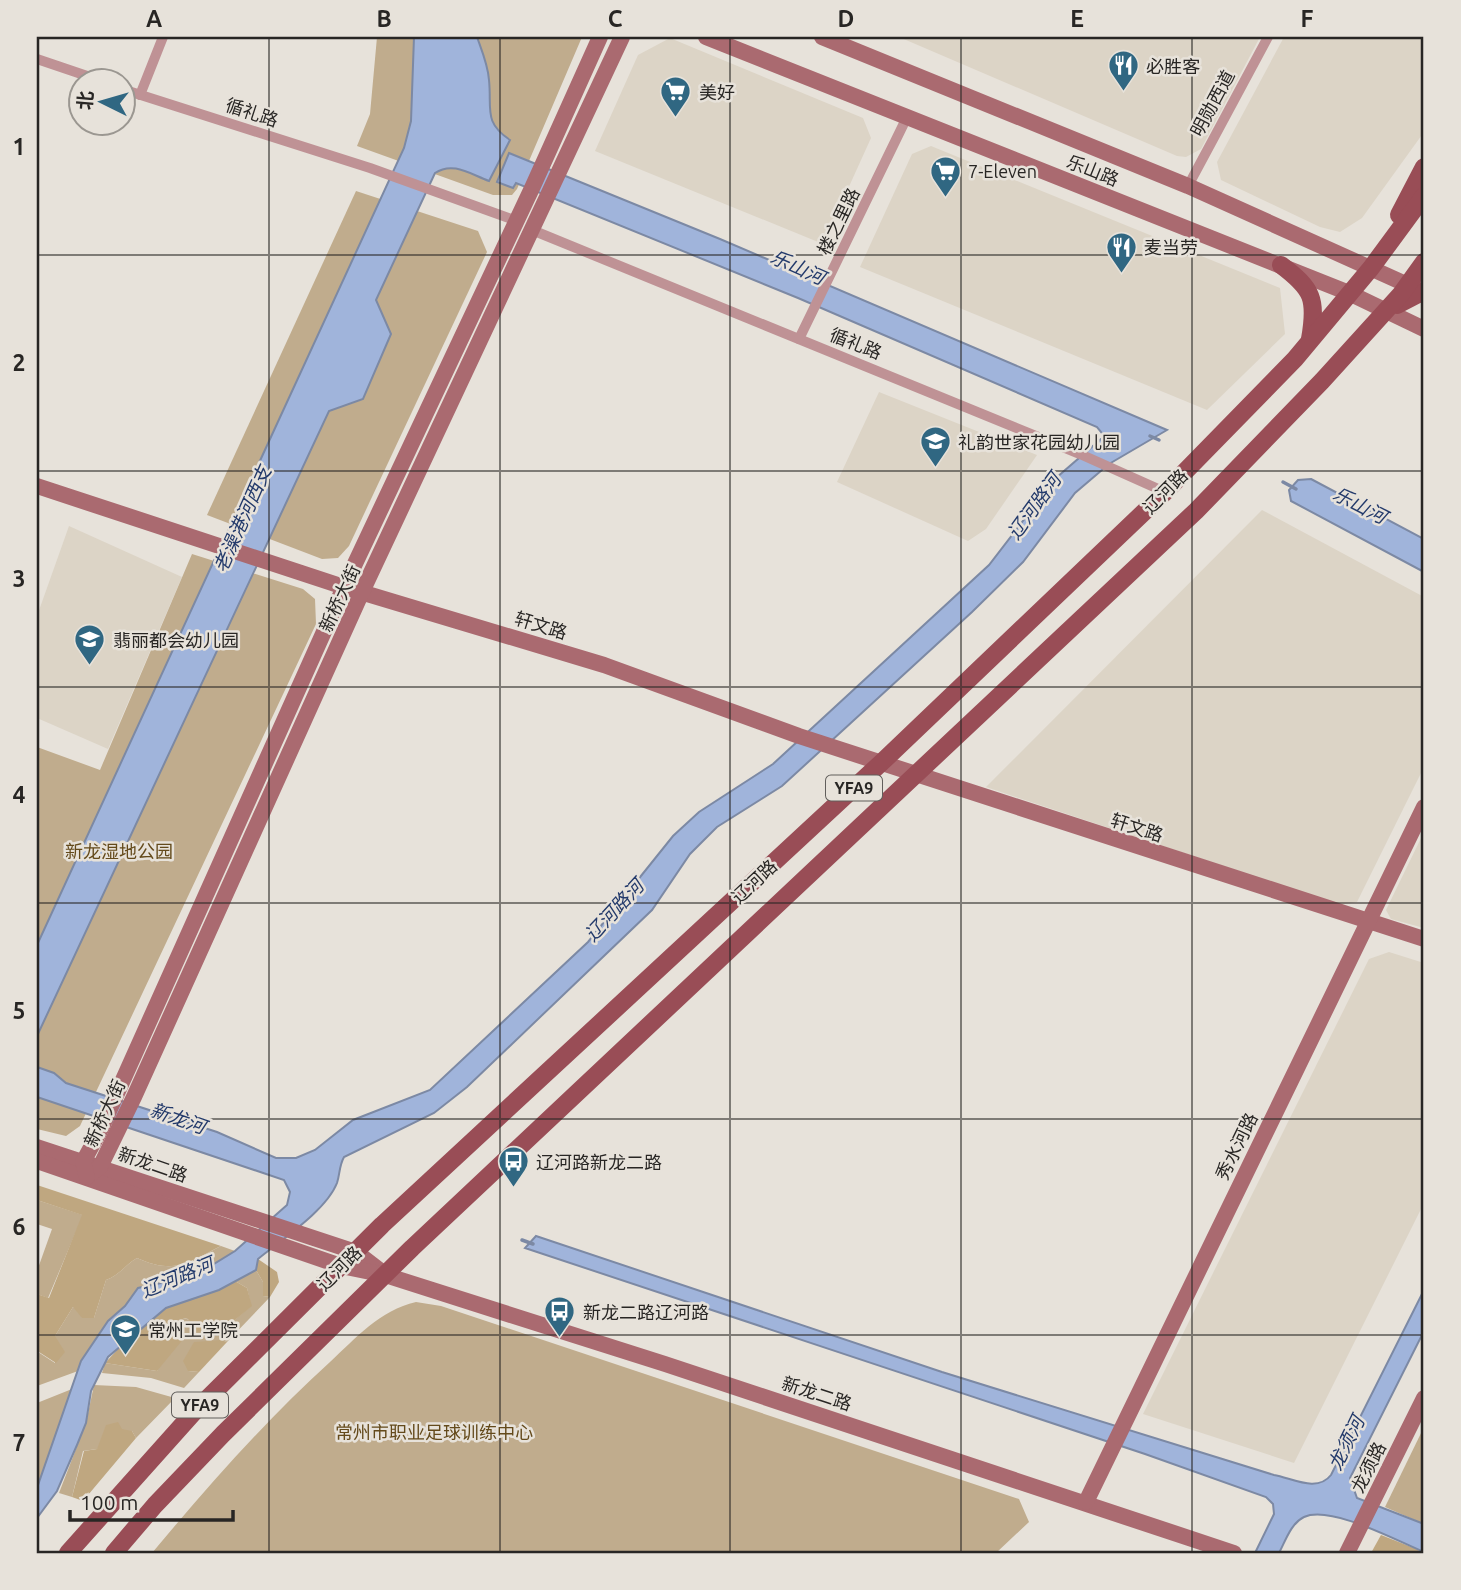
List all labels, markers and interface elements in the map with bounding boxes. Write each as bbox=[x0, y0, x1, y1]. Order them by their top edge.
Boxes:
text: A bbox=[146, 6, 162, 31]
text: B bbox=[376, 6, 392, 31]
text: C bbox=[608, 6, 623, 31]
text: D bbox=[838, 6, 854, 31]
text: E bbox=[1070, 6, 1084, 31]
text: F bbox=[1301, 6, 1314, 31]
restaurant icon: 必胜客 bbox=[1106, 49, 1140, 93]
place label: 必胜客 bbox=[1146, 56, 1200, 76]
north arrow bbox=[66, 66, 136, 136]
street label: 明勋西道 bbox=[1186, 67, 1238, 139]
supermarket icon: 美好 bbox=[659, 75, 693, 119]
place label: 美好 bbox=[699, 82, 735, 102]
text: 北 bbox=[73, 90, 97, 111]
street label: 循礼路 bbox=[223, 94, 281, 130]
text: 1 bbox=[13, 134, 25, 159]
street label: 乐山路 bbox=[1064, 151, 1122, 189]
supermarket icon: 7-Eleven bbox=[928, 154, 962, 198]
place label: 7-Eleven bbox=[968, 161, 1037, 181]
street label: 楼之里路 bbox=[813, 184, 863, 258]
restaurant icon: 麦当劳 bbox=[1104, 230, 1138, 274]
place label: 麦当劳 bbox=[1144, 237, 1198, 257]
water label: 乐山河 bbox=[767, 245, 832, 290]
street label: 循礼路 bbox=[827, 324, 885, 362]
text: 2 bbox=[13, 350, 25, 375]
school or university icon: 礼韵世家花园幼儿园 bbox=[918, 425, 952, 469]
place label: 礼韵世家花园幼儿园 bbox=[958, 432, 1120, 452]
water label: 老澡港河西支 bbox=[209, 461, 276, 576]
street label: 辽河路 bbox=[1139, 465, 1191, 517]
water label: 辽河路河 bbox=[1003, 466, 1068, 543]
water label: 乐山河 bbox=[1330, 482, 1394, 530]
street label: 新桥大街 bbox=[315, 561, 363, 635]
text: 3 bbox=[13, 566, 25, 591]
street label: 轩文路 bbox=[512, 608, 570, 642]
school or university icon: 翡丽都会幼儿园 bbox=[73, 623, 107, 667]
place label: 翡丽都会幼儿园 bbox=[113, 630, 239, 650]
road number: YFA9 bbox=[826, 776, 882, 800]
text: 4 bbox=[13, 782, 26, 807]
street label: 轩文路 bbox=[1108, 809, 1166, 845]
park label: 新龙湿地公园 bbox=[65, 841, 173, 861]
street label: 辽河路 bbox=[727, 855, 781, 907]
water label: 辽河路河 bbox=[580, 872, 651, 945]
text: 5 bbox=[13, 998, 25, 1023]
street label: 新桥大街 bbox=[80, 1076, 128, 1150]
water label: 新龙河 bbox=[147, 1098, 212, 1139]
street label: 秀水河路 bbox=[1211, 1109, 1261, 1183]
street label: 新龙二路 bbox=[116, 1143, 190, 1185]
bus stop icon: 辽河路新龙二路 bbox=[496, 1145, 530, 1189]
place label: 辽河路新龙二路 bbox=[536, 1152, 662, 1172]
text: 6 bbox=[13, 1214, 26, 1239]
street label: 辽河路 bbox=[313, 1242, 365, 1294]
water label: 辽河路河 bbox=[138, 1251, 220, 1301]
bus stop icon: 新龙二路辽河路 bbox=[543, 1295, 577, 1339]
place label: 新龙二路辽河路 bbox=[583, 1302, 709, 1322]
school or university icon: 常州工学院 bbox=[108, 1313, 142, 1357]
place label: 常州工学院 bbox=[148, 1320, 238, 1340]
street label: 新龙二路 bbox=[780, 1372, 854, 1414]
road number: YFA9 bbox=[172, 1392, 228, 1418]
water label: 龙须河 bbox=[1324, 1409, 1370, 1473]
park label: 常州市职业足球训练中心 bbox=[335, 1422, 533, 1442]
text: 7 bbox=[13, 1430, 25, 1455]
street label: 龙须路 bbox=[1347, 1438, 1389, 1496]
scale bar bbox=[70, 1478, 233, 1522]
text: 100 m bbox=[80, 1490, 138, 1514]

